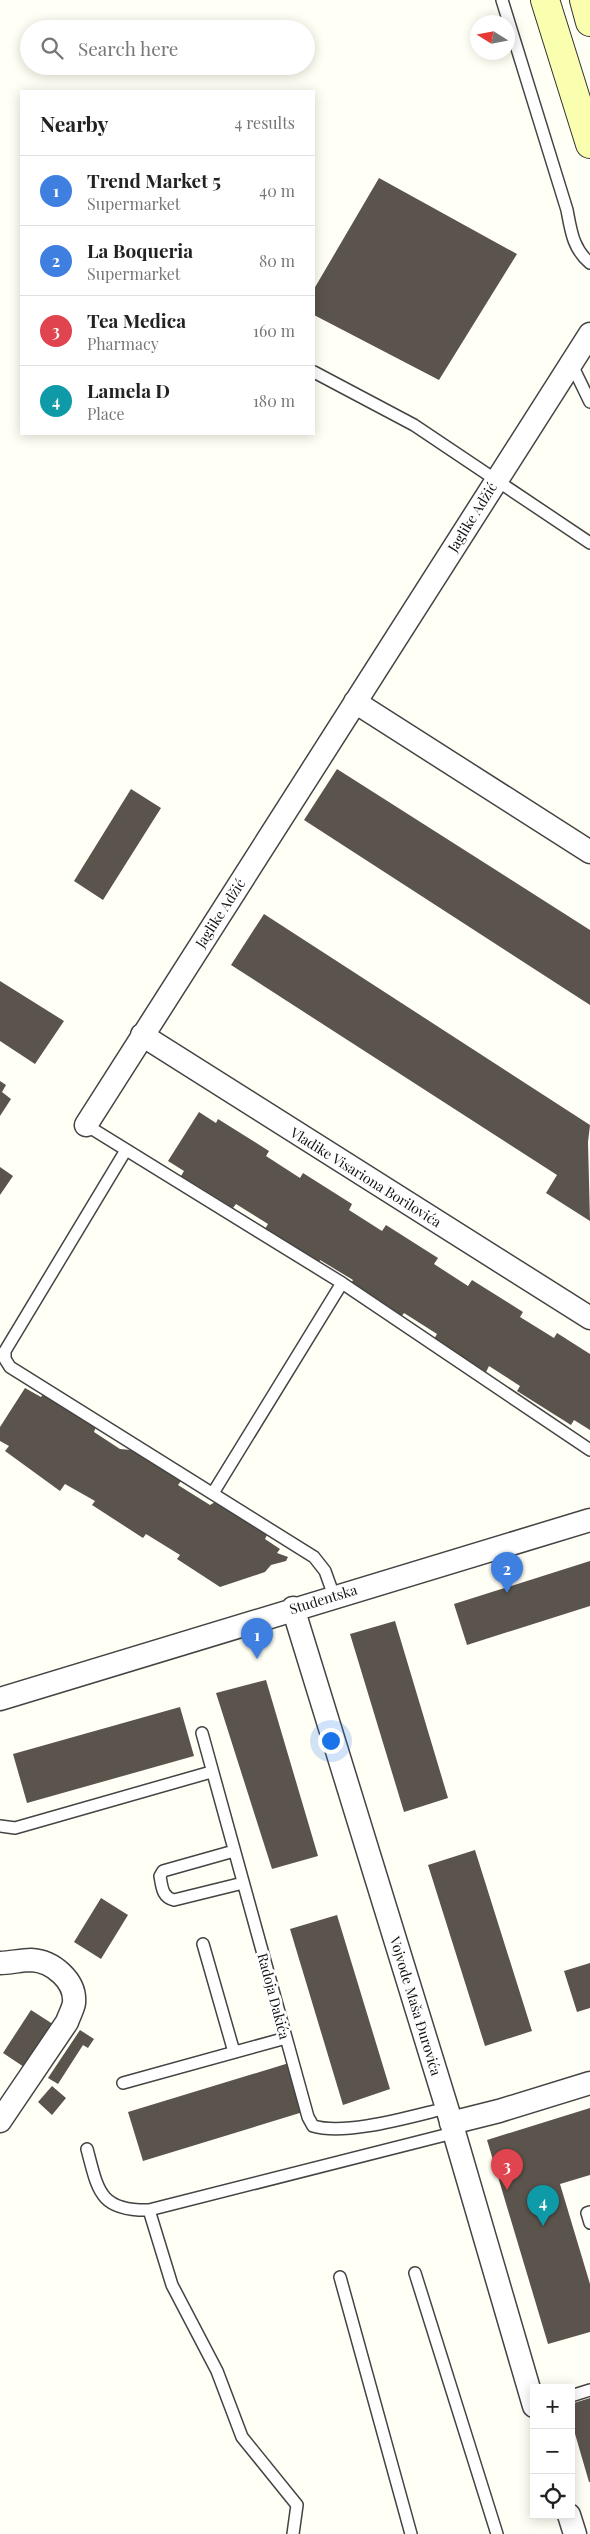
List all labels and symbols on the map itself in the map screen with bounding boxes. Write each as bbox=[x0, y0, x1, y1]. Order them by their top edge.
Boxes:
north arrow bbox=[470, 15, 515, 60]
street label: Jaglike Adžić bbox=[443, 478, 501, 556]
street label: Jaglike Adžić bbox=[190, 875, 249, 952]
street label: Vladike Visariona Borilovića bbox=[286, 1122, 445, 1231]
pin: 2 bbox=[491, 1552, 523, 1593]
street label: Studentska bbox=[287, 1580, 359, 1618]
pin: 1 bbox=[241, 1618, 273, 1659]
your location bbox=[318, 1728, 344, 1754]
street label: Vojvode Maša Đurovića bbox=[385, 1933, 446, 2078]
street label: Radoja Dakića bbox=[253, 1951, 295, 2041]
pin: 3 bbox=[491, 2149, 523, 2190]
pin: 4 bbox=[527, 2185, 559, 2226]

